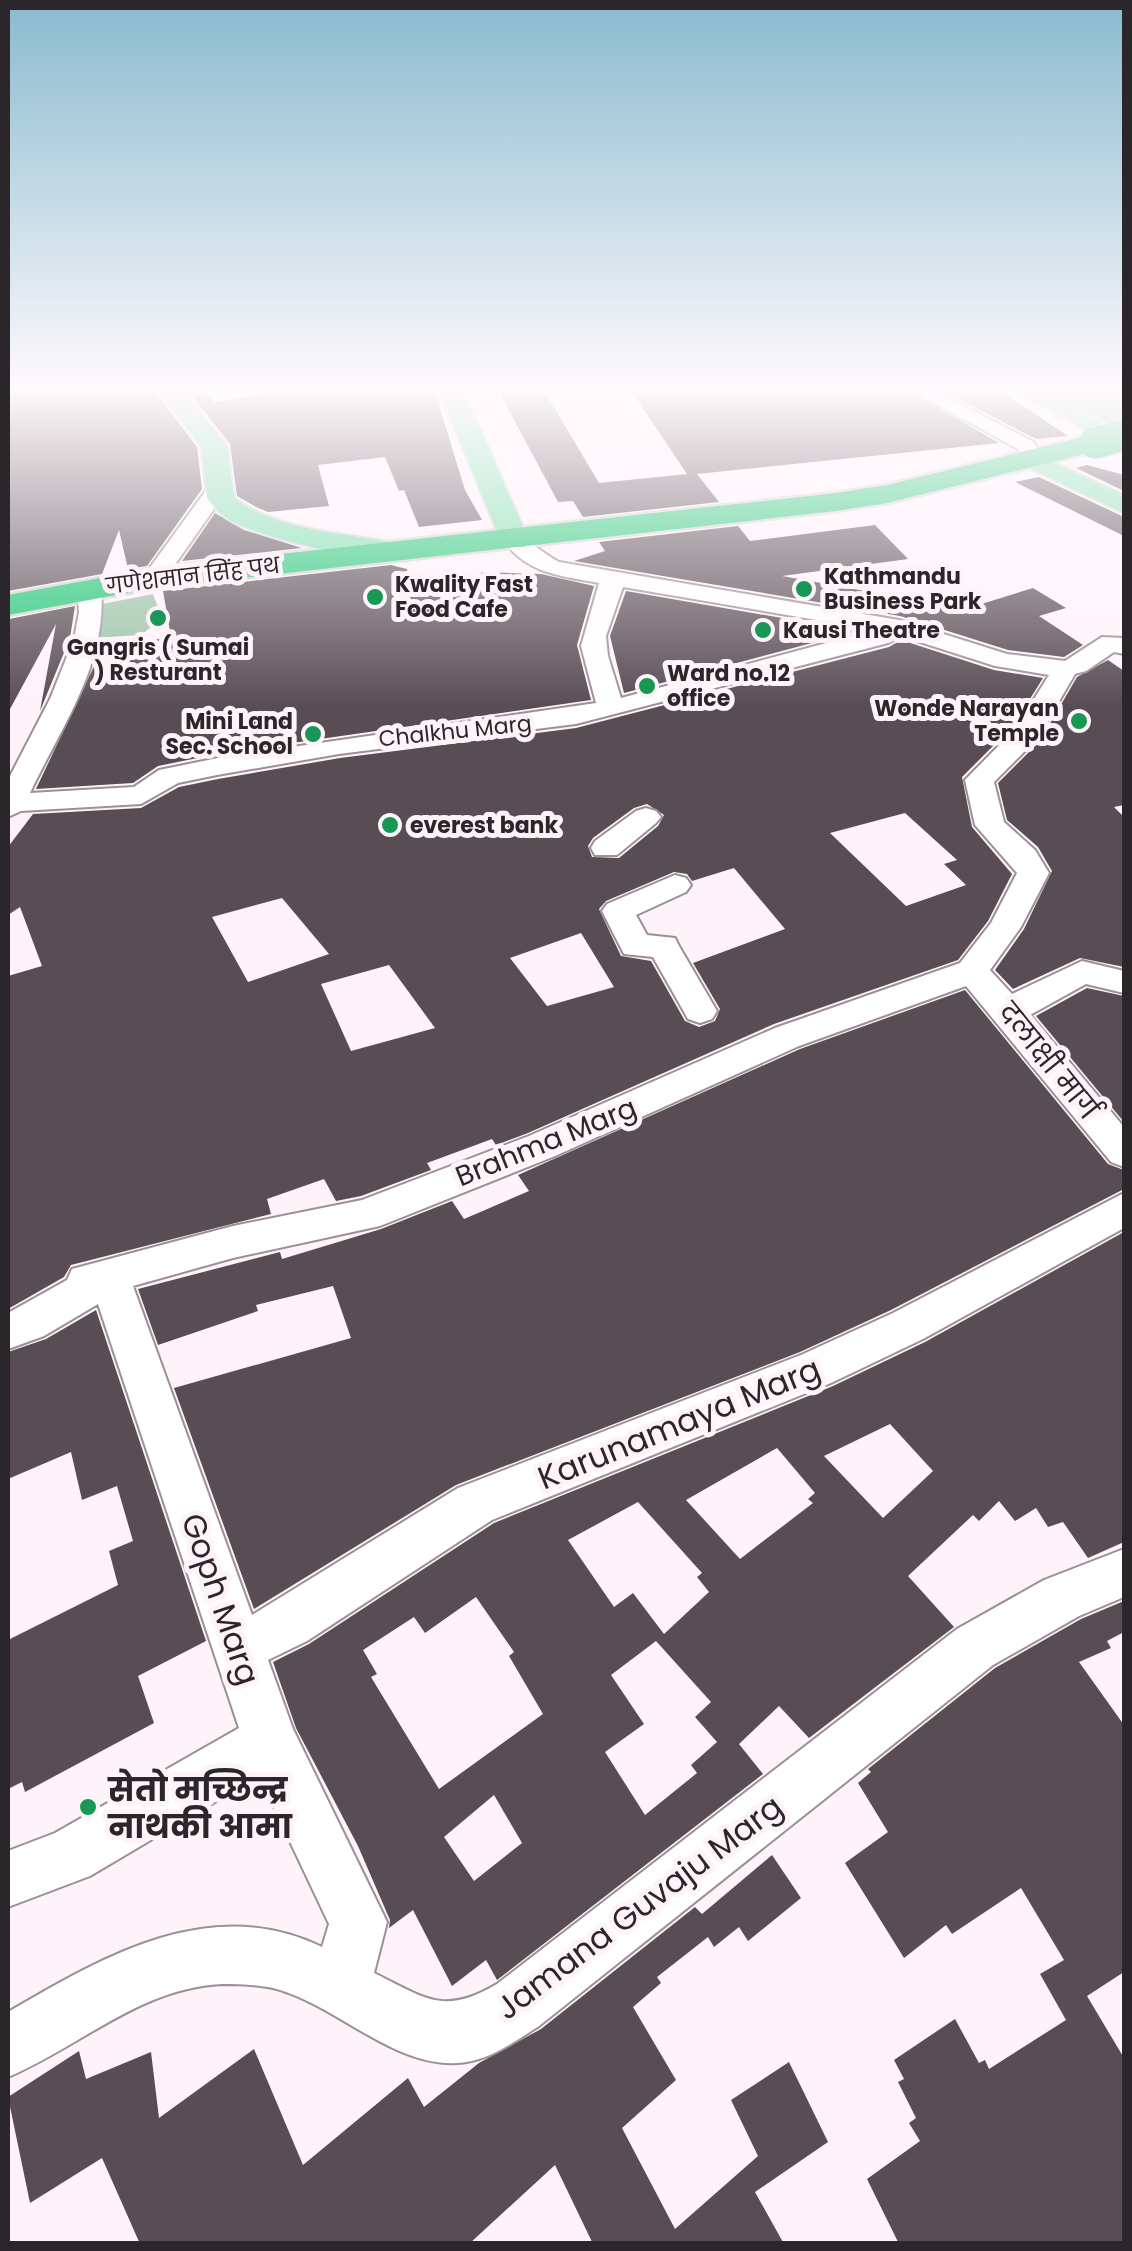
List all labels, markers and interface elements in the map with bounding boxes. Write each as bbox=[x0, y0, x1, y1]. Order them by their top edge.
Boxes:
street label: गणेशमान सिंह पथ bbox=[103, 550, 283, 602]
place label: Kathmandu Business Park bbox=[824, 561, 982, 617]
place label: Kwality Fast Food Cafe bbox=[395, 569, 533, 625]
marker: Kathmandu Business Park bbox=[793, 578, 815, 600]
marker: Kwality Fast Food Cafe bbox=[364, 586, 386, 608]
marker: Gangris ( Sumai ) Resturant bbox=[147, 607, 169, 629]
place label: Kausi Theatre bbox=[783, 615, 940, 646]
marker: Kausi Theatre bbox=[752, 619, 774, 641]
place label: Gangris ( Sumai ) Resturant bbox=[67, 632, 249, 688]
place label: Ward no.12 office bbox=[667, 658, 790, 714]
marker: Ward no.12 office bbox=[636, 675, 658, 697]
place label: Wonde Narayan Temple bbox=[874, 693, 1059, 749]
place label: Mini Land Sec. School bbox=[166, 706, 293, 762]
street label: Chalkhu Marg bbox=[377, 708, 533, 754]
marker: Wonde Narayan Temple bbox=[1068, 710, 1090, 732]
marker: Mini Land Sec. School bbox=[302, 723, 324, 745]
place label: everest bank bbox=[410, 810, 558, 841]
marker: everest bank bbox=[379, 814, 401, 836]
street label: दलाक्षी मार्ग bbox=[988, 994, 1110, 1131]
street label: Brahma Marg bbox=[450, 1088, 642, 1196]
street label: Karunamaya Marg bbox=[531, 1346, 827, 1500]
street label: Goph Marg bbox=[171, 1507, 271, 1691]
place label: सेतो मच्छिन्द्र नाथकी आमा bbox=[107, 1767, 293, 1849]
street label: Jamana Guvaju Marg bbox=[486, 1784, 792, 2030]
marker: सेतो मच्छिन्द्र नाथकी आमा bbox=[77, 1796, 99, 1818]

